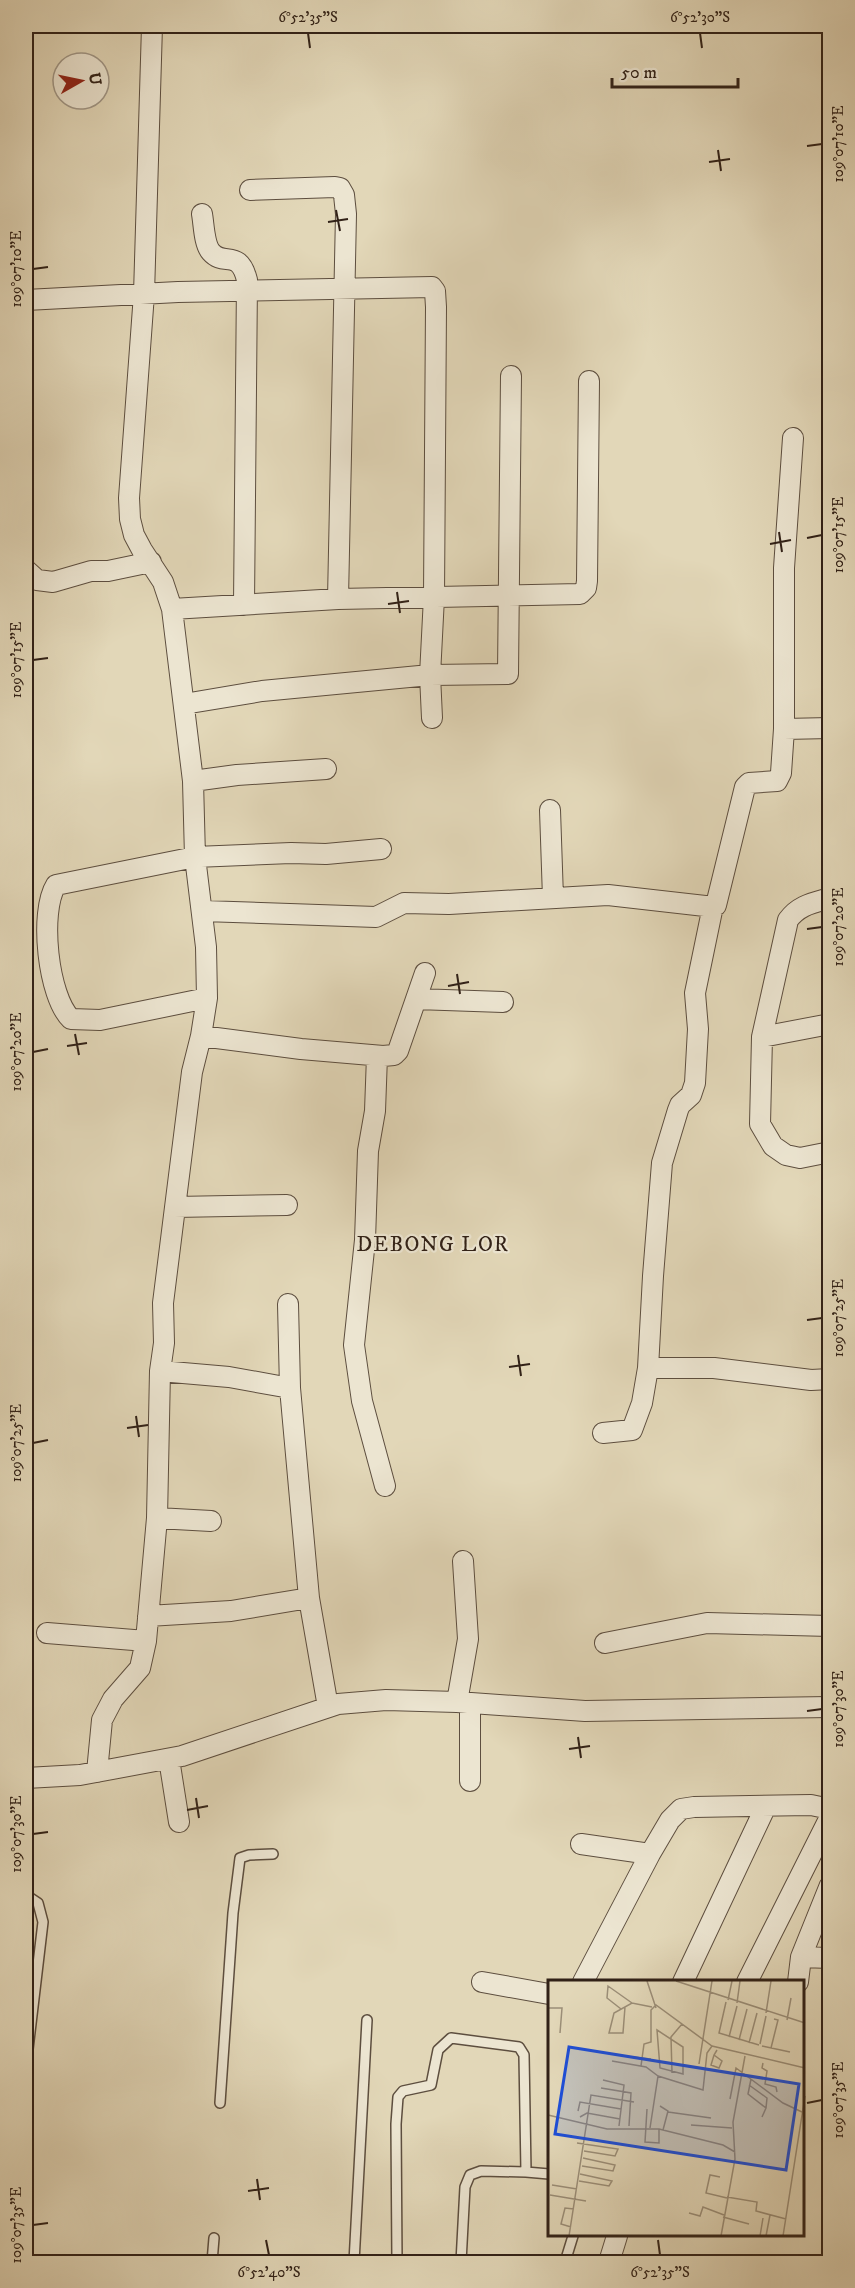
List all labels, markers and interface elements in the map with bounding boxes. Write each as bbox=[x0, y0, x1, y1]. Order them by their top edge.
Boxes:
text: 6°52'35"S bbox=[278, 8, 338, 27]
text: 6°52'30"S bbox=[670, 8, 730, 27]
north arrow bbox=[51, 51, 111, 111]
scale bar bbox=[612, 51, 738, 89]
text: 50 m bbox=[621, 62, 657, 84]
text: U bbox=[84, 71, 106, 87]
text: 109°07'10"E bbox=[829, 105, 848, 183]
text: 109°07'10"E bbox=[7, 230, 26, 308]
text: 109°07'15"E bbox=[829, 496, 848, 573]
text: 109°07'15"E bbox=[7, 621, 26, 698]
text: 109°07'20"E bbox=[829, 887, 848, 967]
text: 109°07'20"E bbox=[7, 1012, 26, 1092]
district label: DEBONG LOR bbox=[356, 1232, 510, 1258]
text: 109°07'25"E bbox=[829, 1278, 848, 1357]
text: 109°07'25"E bbox=[7, 1403, 26, 1482]
text: 109°07'30"E bbox=[829, 1670, 848, 1748]
text: 109°07'30"E bbox=[7, 1795, 26, 1873]
inset map bbox=[548, 1980, 804, 2237]
text: 109°07'35"E bbox=[829, 2061, 848, 2138]
text: 109°07'35"E bbox=[7, 2186, 26, 2263]
text: 6°52'40"S bbox=[237, 2263, 301, 2282]
text: 6°52'35"S bbox=[630, 2263, 690, 2282]

